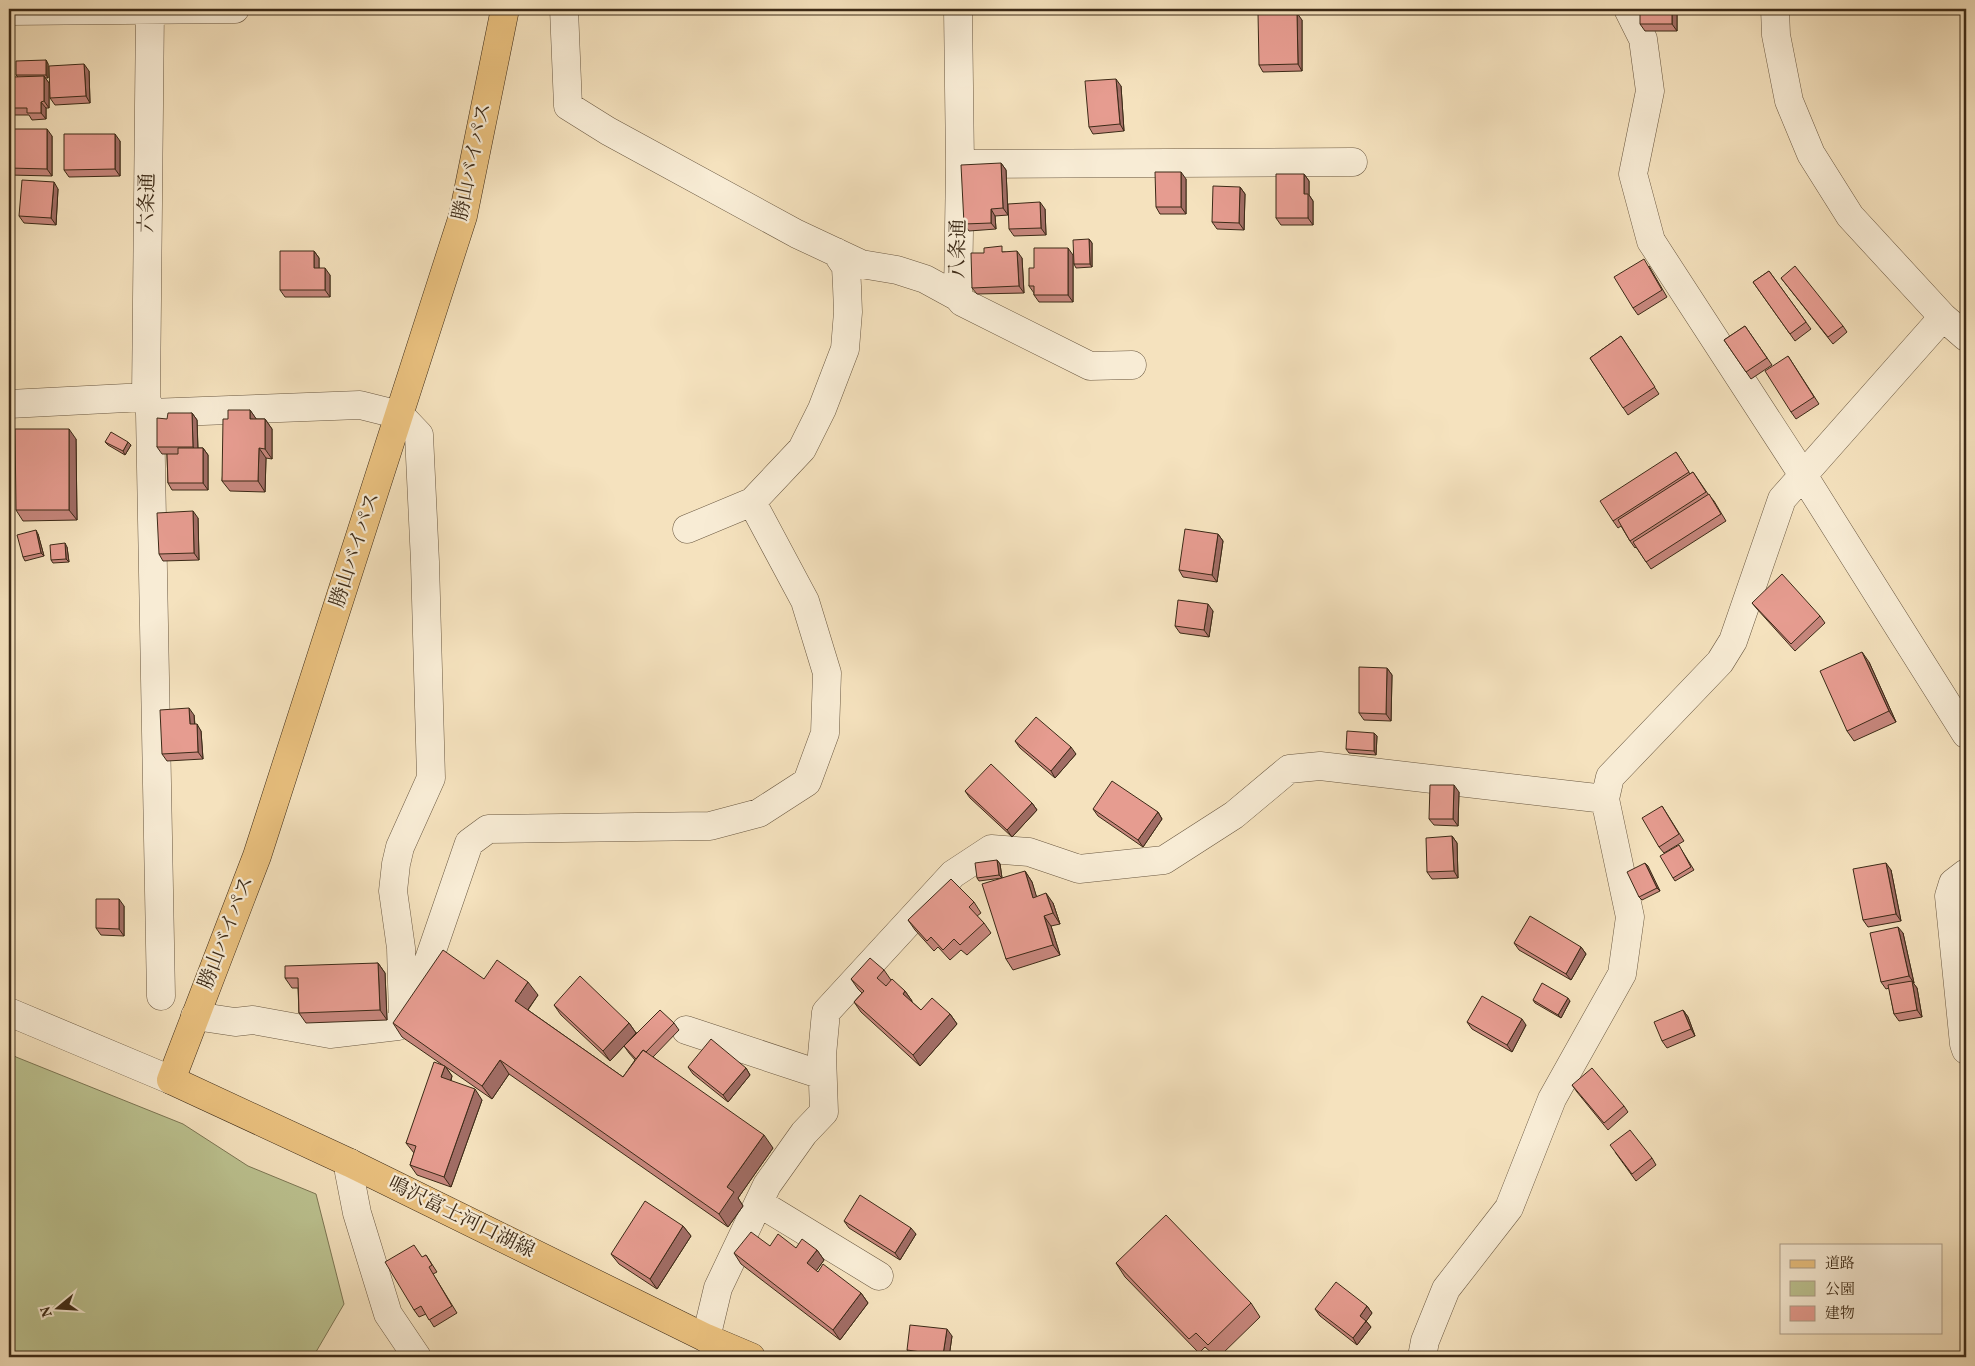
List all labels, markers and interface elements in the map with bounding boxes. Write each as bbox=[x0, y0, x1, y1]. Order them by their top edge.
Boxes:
street label: 勝山バイパス bbox=[447, 101, 499, 223]
street label: 六条通 bbox=[133, 173, 163, 233]
street label: 八条通 bbox=[944, 219, 974, 279]
street label: 勝山バイパス bbox=[324, 489, 388, 611]
street label: 勝山バイパス bbox=[192, 872, 262, 994]
street label: 鳴沢富士河口湖線 bbox=[383, 1170, 539, 1266]
legend bbox=[1780, 1244, 1942, 1334]
text: 道路 bbox=[1825, 1254, 1855, 1275]
text: 公園 bbox=[1825, 1280, 1855, 1301]
north arrow bbox=[32, 1284, 82, 1334]
text: N bbox=[36, 1304, 58, 1319]
text: 建物 bbox=[1825, 1304, 1855, 1325]

